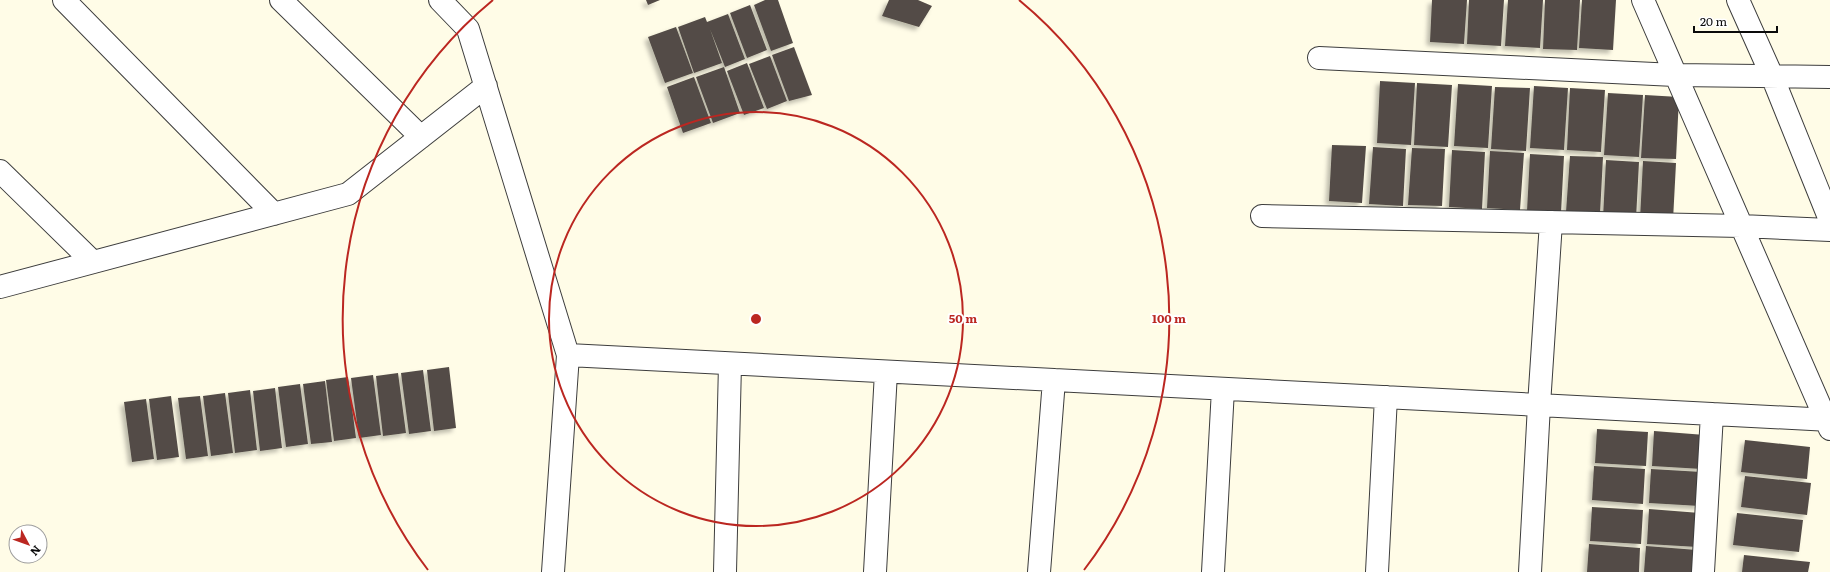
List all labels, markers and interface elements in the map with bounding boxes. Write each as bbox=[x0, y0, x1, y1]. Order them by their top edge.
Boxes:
scale bar bbox=[1694, 8, 1777, 34]
text: 20 m bbox=[1700, 12, 1727, 30]
text: 50 m bbox=[949, 309, 977, 327]
text: 100 m bbox=[1152, 309, 1186, 327]
centre of rings bbox=[749, 312, 763, 326]
north arrow bbox=[8, 524, 48, 564]
text: N bbox=[27, 542, 45, 560]

